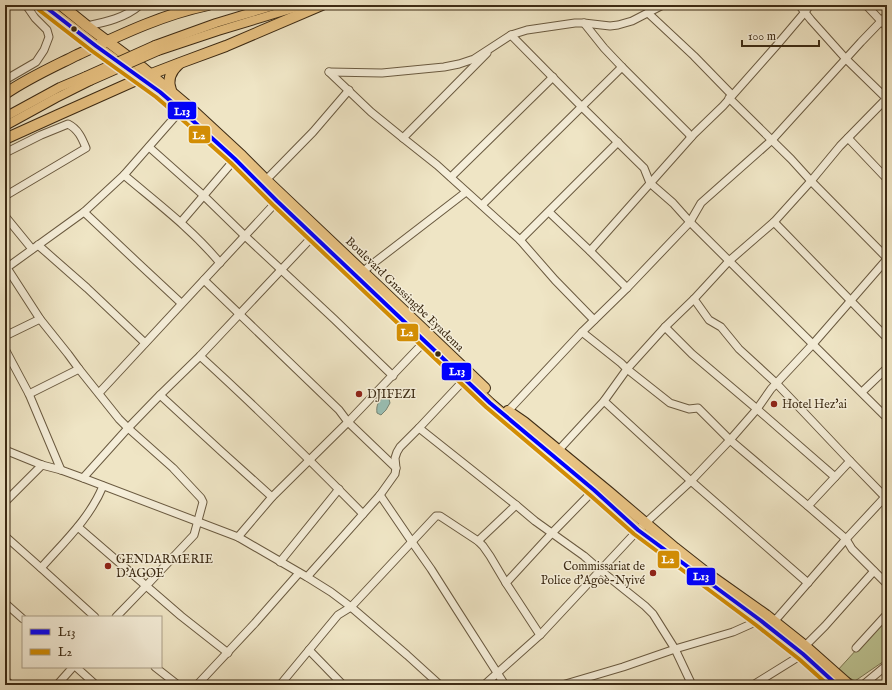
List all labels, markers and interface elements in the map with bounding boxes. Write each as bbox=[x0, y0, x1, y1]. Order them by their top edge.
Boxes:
scale bar bbox=[742, 22, 819, 48]
unlabelled marker bbox=[69, 24, 79, 34]
text: 100 m bbox=[748, 29, 776, 44]
line badge: L13 bbox=[167, 101, 197, 120]
text: L13 bbox=[173, 105, 190, 119]
line badge: L2 bbox=[188, 125, 211, 144]
text: L2 bbox=[192, 129, 206, 143]
street label: Boulevard Gnassingbe Eyadema bbox=[342, 234, 468, 356]
line badge: L2 bbox=[396, 323, 419, 342]
text: L2 bbox=[400, 326, 414, 340]
unlabelled marker bbox=[433, 349, 443, 359]
line badge: L13 bbox=[441, 362, 472, 381]
text: L13 bbox=[448, 365, 465, 379]
place label: DJIFEZI bbox=[367, 387, 416, 403]
marker: DJIFEZI bbox=[354, 389, 364, 399]
place label: Hotel Hez'ai bbox=[782, 397, 847, 412]
marker: Hotel Hez'ai bbox=[769, 399, 779, 409]
line badge: L2 bbox=[657, 550, 680, 569]
place label: GENDARMERIE D'AGOE bbox=[116, 552, 213, 581]
text: L2 bbox=[661, 553, 675, 567]
place label: Commissariat de Police d'Agoè-Nyivé bbox=[541, 559, 645, 588]
marker: GENDARMERIE D'AGOE bbox=[103, 561, 113, 571]
line badge: L13 bbox=[686, 567, 716, 586]
marker: Commissariat de Police d'Agoè-Nyivé bbox=[648, 568, 658, 578]
text: L13 bbox=[692, 570, 709, 584]
legend bbox=[22, 616, 162, 668]
text: L13 bbox=[58, 625, 75, 640]
text: L2 bbox=[58, 645, 73, 660]

